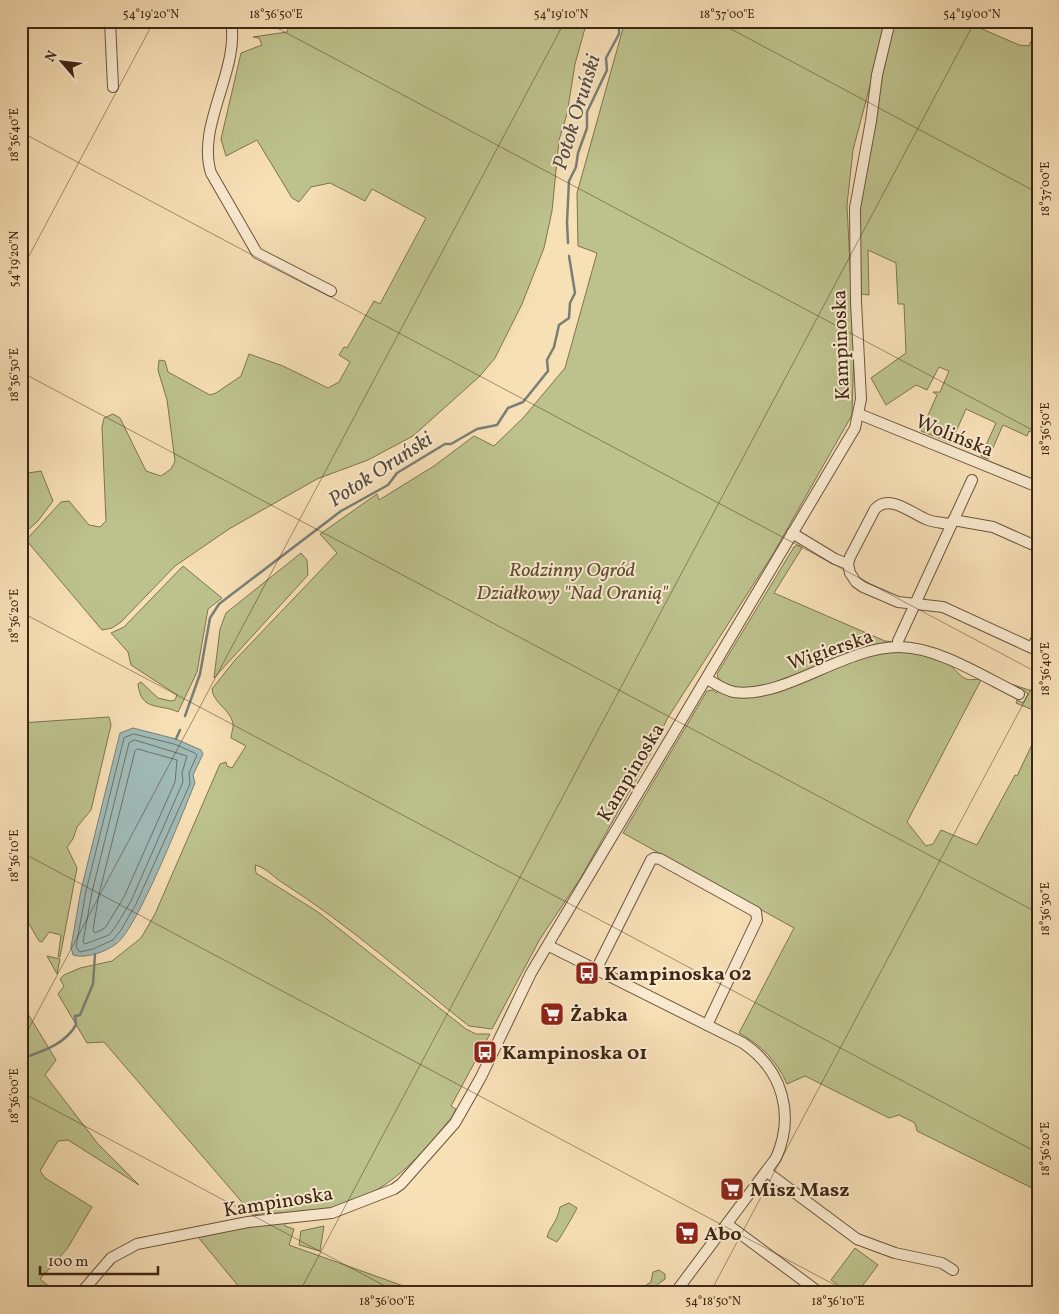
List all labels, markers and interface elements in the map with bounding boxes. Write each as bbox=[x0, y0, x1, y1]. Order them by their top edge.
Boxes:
text: 54°19'20"N bbox=[123, 7, 179, 23]
text: 18°36'50"E bbox=[249, 7, 303, 23]
text: 54°19'10"N bbox=[534, 7, 588, 23]
text: 18°37'00"E bbox=[699, 7, 755, 23]
text: 54°19'00"N bbox=[943, 7, 1001, 23]
north arrow bbox=[38, 38, 88, 88]
text: N bbox=[41, 48, 63, 66]
water label: Potok Oruński bbox=[546, 51, 609, 174]
text: 18°36'40"E bbox=[7, 108, 23, 162]
text: 18°37'00"E bbox=[1038, 161, 1054, 217]
text: 54°19'20"N bbox=[7, 231, 23, 287]
street label: Kampinoska bbox=[826, 289, 858, 401]
text: 18°36'30"E bbox=[7, 348, 23, 402]
text: 18°36'50"E bbox=[1038, 402, 1054, 456]
street label: Wolińska bbox=[911, 408, 998, 465]
water label: Potok Oruński bbox=[323, 425, 439, 515]
park label: Rodzinny Ogród Działkowy "Nad Oranią" bbox=[476, 557, 669, 608]
text: 18°36'20"E bbox=[7, 589, 23, 643]
street label: Wigierska bbox=[784, 623, 877, 679]
text: 18°36'40"E bbox=[1038, 642, 1054, 696]
street label: Kampinoska bbox=[591, 718, 672, 828]
text: 18°36'10"E bbox=[7, 830, 23, 882]
text: 18°36'30"E bbox=[1038, 882, 1054, 936]
bus stop icon: Kampinoska 02 bbox=[574, 960, 600, 986]
place label: Kampinoska 02 bbox=[604, 961, 752, 989]
supermarket icon: Żabka bbox=[539, 1001, 565, 1027]
place label: Żabka bbox=[570, 1002, 628, 1030]
bus stop icon: Kampinoska 01 bbox=[472, 1039, 498, 1065]
place label: Kampinoska 01 bbox=[502, 1040, 647, 1068]
text: 18°36'00"E bbox=[7, 1068, 23, 1124]
text: 18°36'20"E bbox=[1038, 1122, 1054, 1176]
supermarket icon: Misz Masz bbox=[719, 1176, 745, 1202]
place label: Misz Masz bbox=[750, 1177, 850, 1205]
street label: Kampinoska bbox=[221, 1180, 335, 1225]
supermarket icon: Abo bbox=[674, 1220, 700, 1246]
place label: Abo bbox=[704, 1221, 742, 1249]
scale bar bbox=[40, 1244, 158, 1276]
text: 100 m bbox=[48, 1252, 88, 1273]
text: 18°36'00"E bbox=[359, 1294, 415, 1310]
text: 54°18'50"N bbox=[685, 1294, 741, 1310]
text: 18°36'10"E bbox=[812, 1294, 864, 1310]

